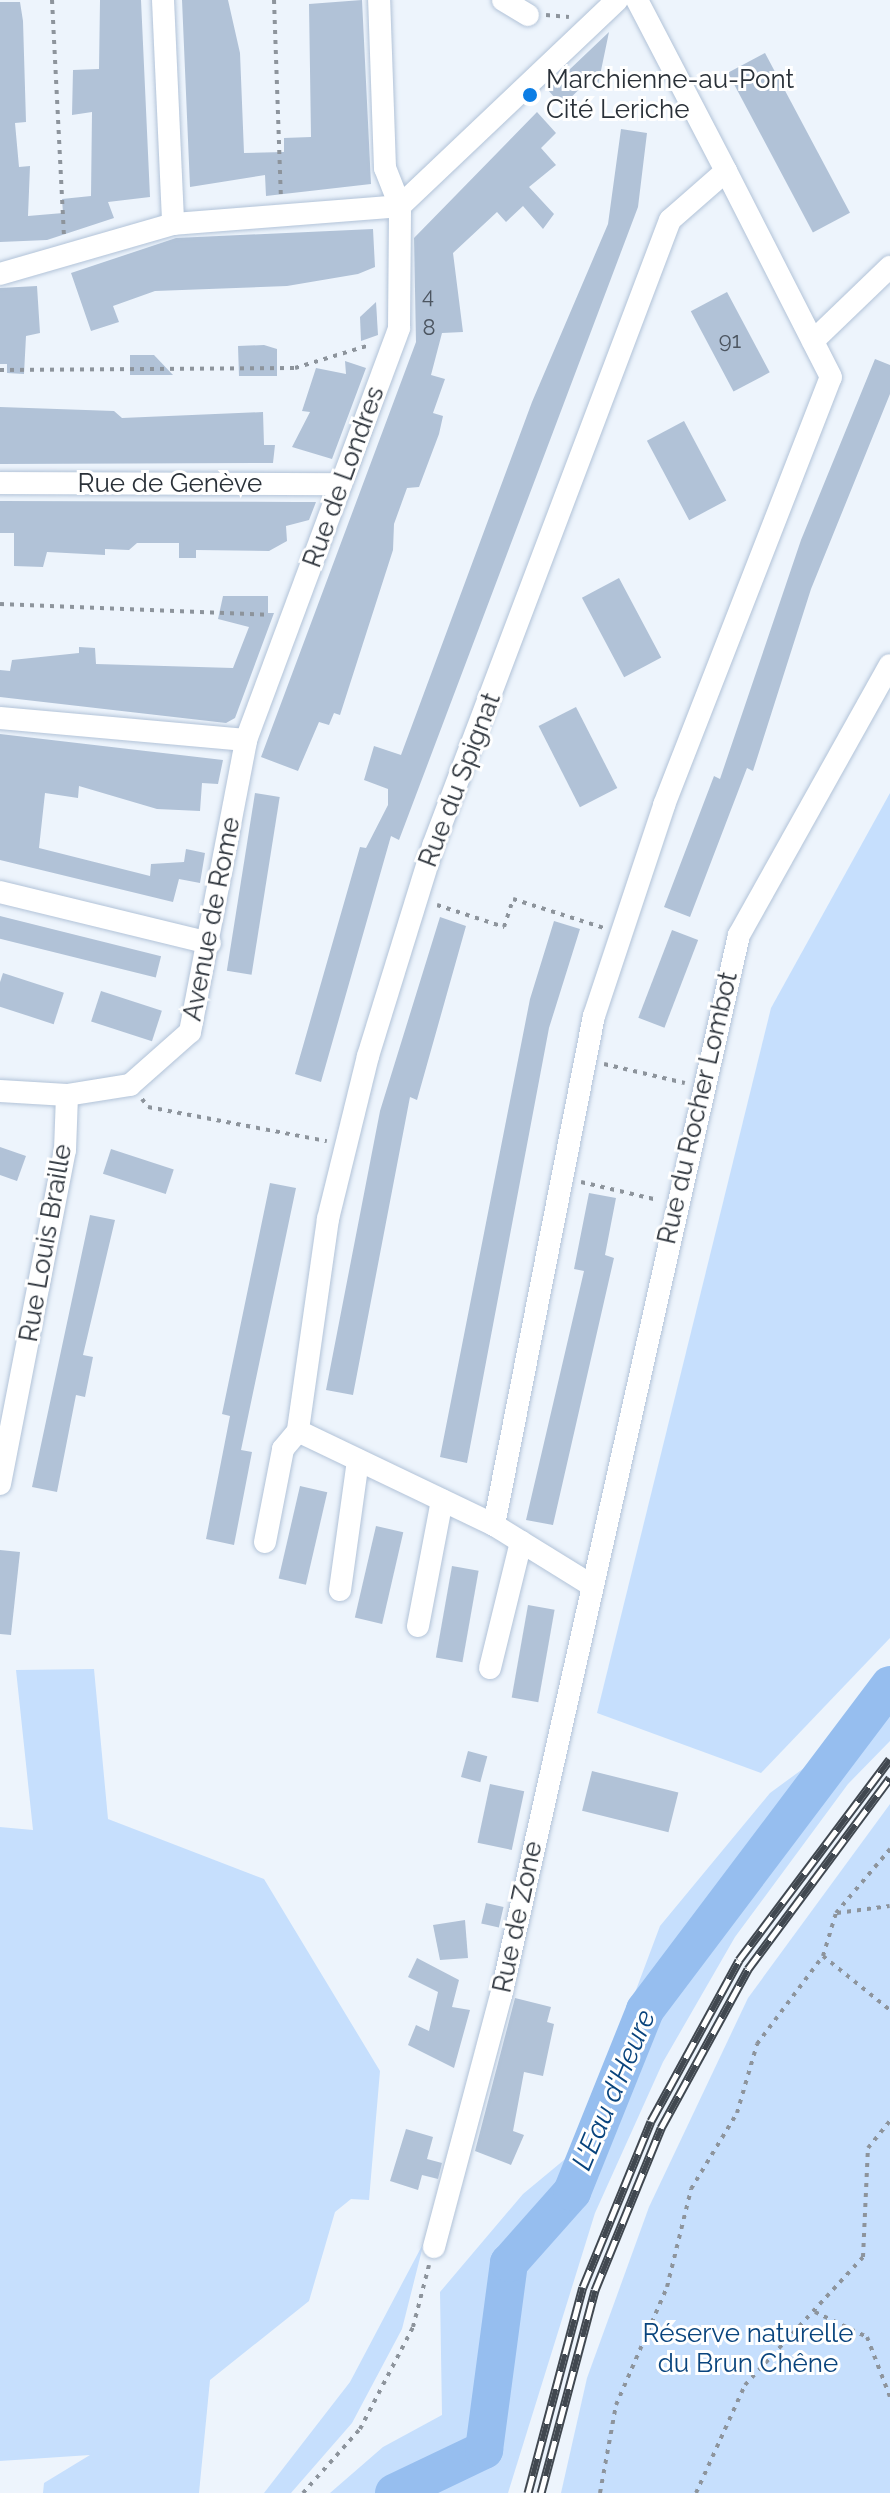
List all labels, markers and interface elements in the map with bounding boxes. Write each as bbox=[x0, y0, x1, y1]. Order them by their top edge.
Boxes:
place label: Marchienne-au-Pont Cité Leriche bbox=[546, 64, 794, 126]
marker: Marchienne-au-Pont Cité Leriche bbox=[521, 86, 539, 104]
house number: 4 bbox=[422, 283, 434, 309]
house number: 8 bbox=[422, 315, 436, 341]
house number: 91 bbox=[719, 328, 741, 354]
street label: Rue de Londres bbox=[297, 382, 391, 572]
street label: Rue de Genève bbox=[78, 468, 262, 500]
street label: Rue du Spignat bbox=[412, 689, 508, 871]
street label: Avenue de Rome bbox=[177, 814, 247, 1024]
street label: Rue du Rocher Lombot bbox=[651, 969, 745, 1247]
street label: Rue Louis Braille bbox=[13, 1142, 79, 1344]
street label: Rue de Zone bbox=[487, 1838, 549, 1996]
water label: L'Eau d'Heure bbox=[565, 2005, 663, 2175]
park label: Réserve naturelle du Brun Chêne bbox=[643, 2318, 853, 2380]

